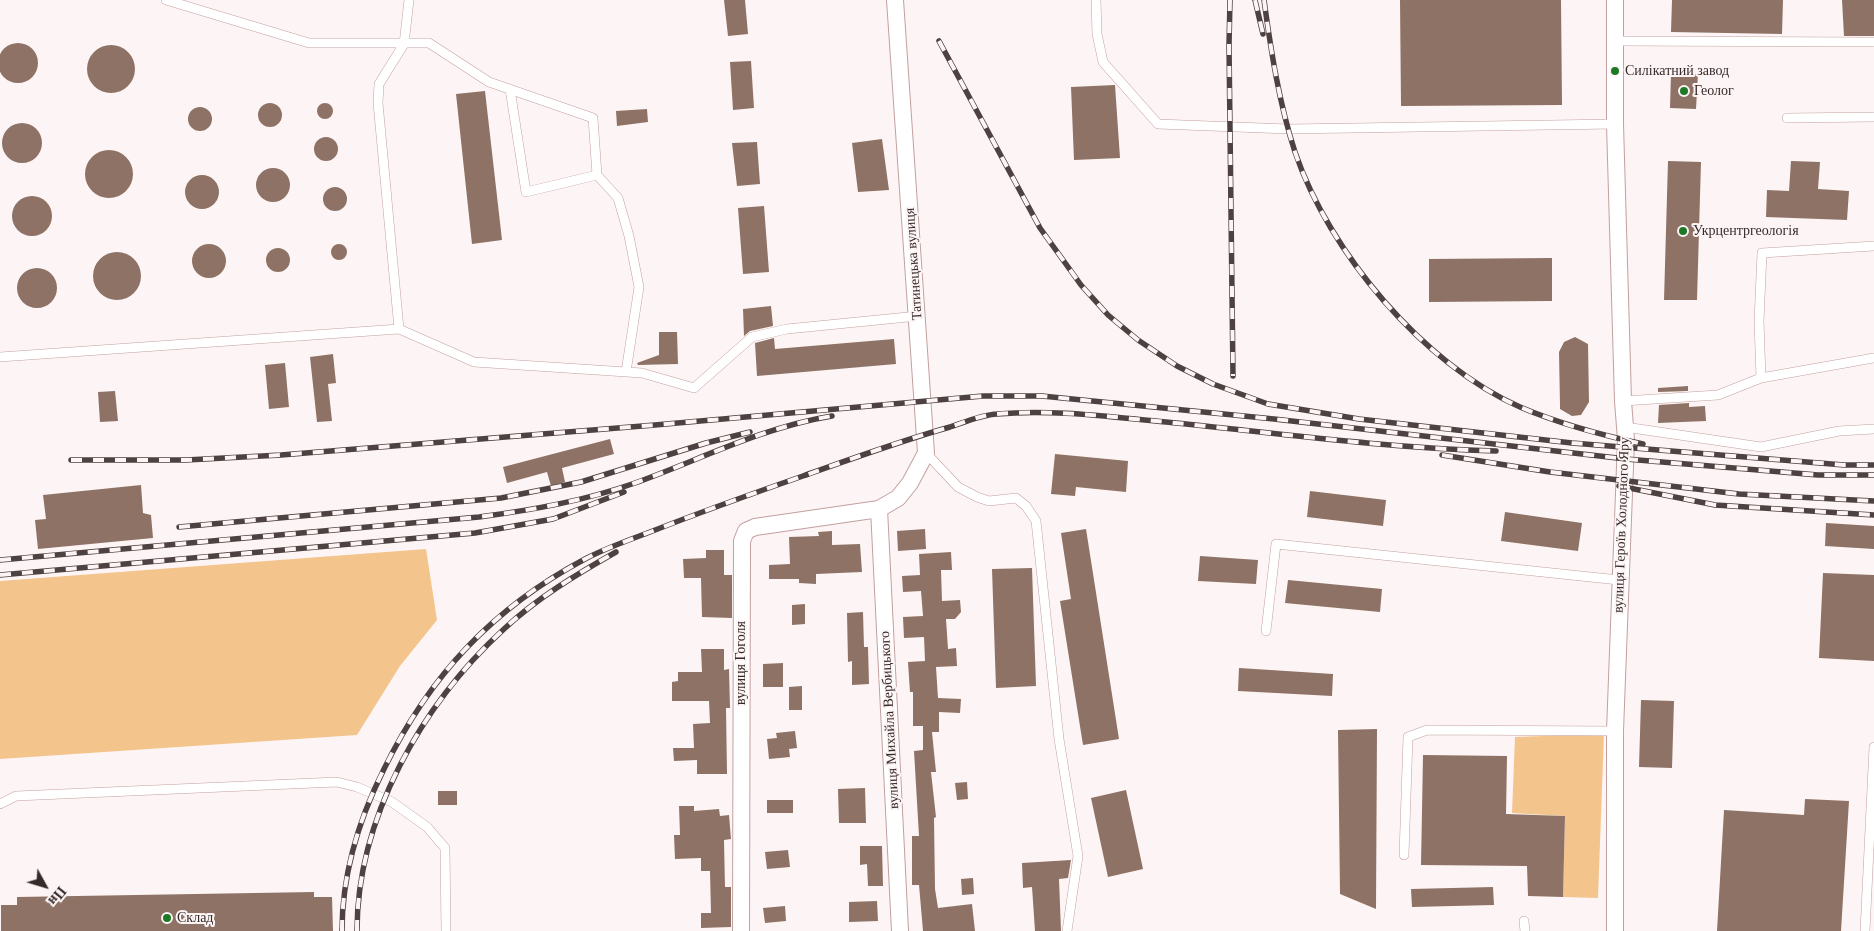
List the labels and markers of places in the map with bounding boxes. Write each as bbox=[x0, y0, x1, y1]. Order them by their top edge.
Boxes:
place label: Силікатний завод bbox=[1625, 63, 1729, 79]
marker: Силікатний завод bbox=[1609, 65, 1621, 77]
place label: Геолог bbox=[1694, 83, 1734, 99]
marker: Геолог bbox=[1678, 85, 1690, 97]
place label: Укрцентргеологія bbox=[1693, 223, 1799, 239]
marker: Укрцентргеологія bbox=[1677, 225, 1689, 237]
place label: Склад bbox=[177, 910, 213, 926]
marker: Склад bbox=[161, 912, 173, 924]

